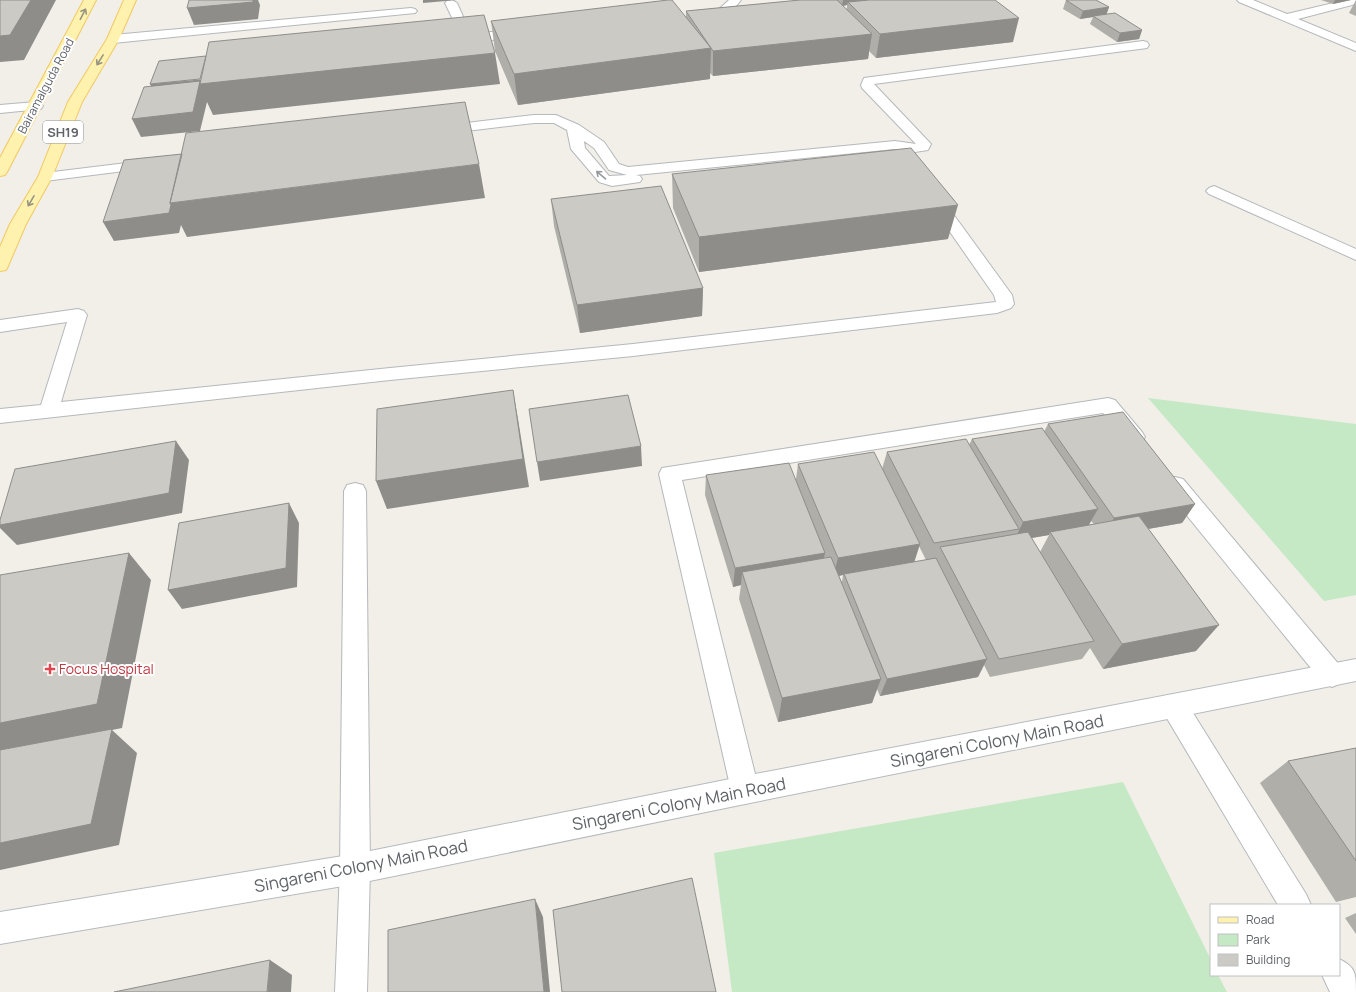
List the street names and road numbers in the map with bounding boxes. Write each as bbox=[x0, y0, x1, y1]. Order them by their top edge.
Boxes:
street label: Bairamalguda Road bbox=[13, 35, 78, 137]
road number: SH19 bbox=[43, 121, 83, 143]
street label: Singareni Colony Main Road bbox=[888, 709, 1106, 773]
street label: Singareni Colony Main Road bbox=[570, 772, 788, 836]
street label: Singareni Colony Main Road bbox=[252, 834, 470, 898]

